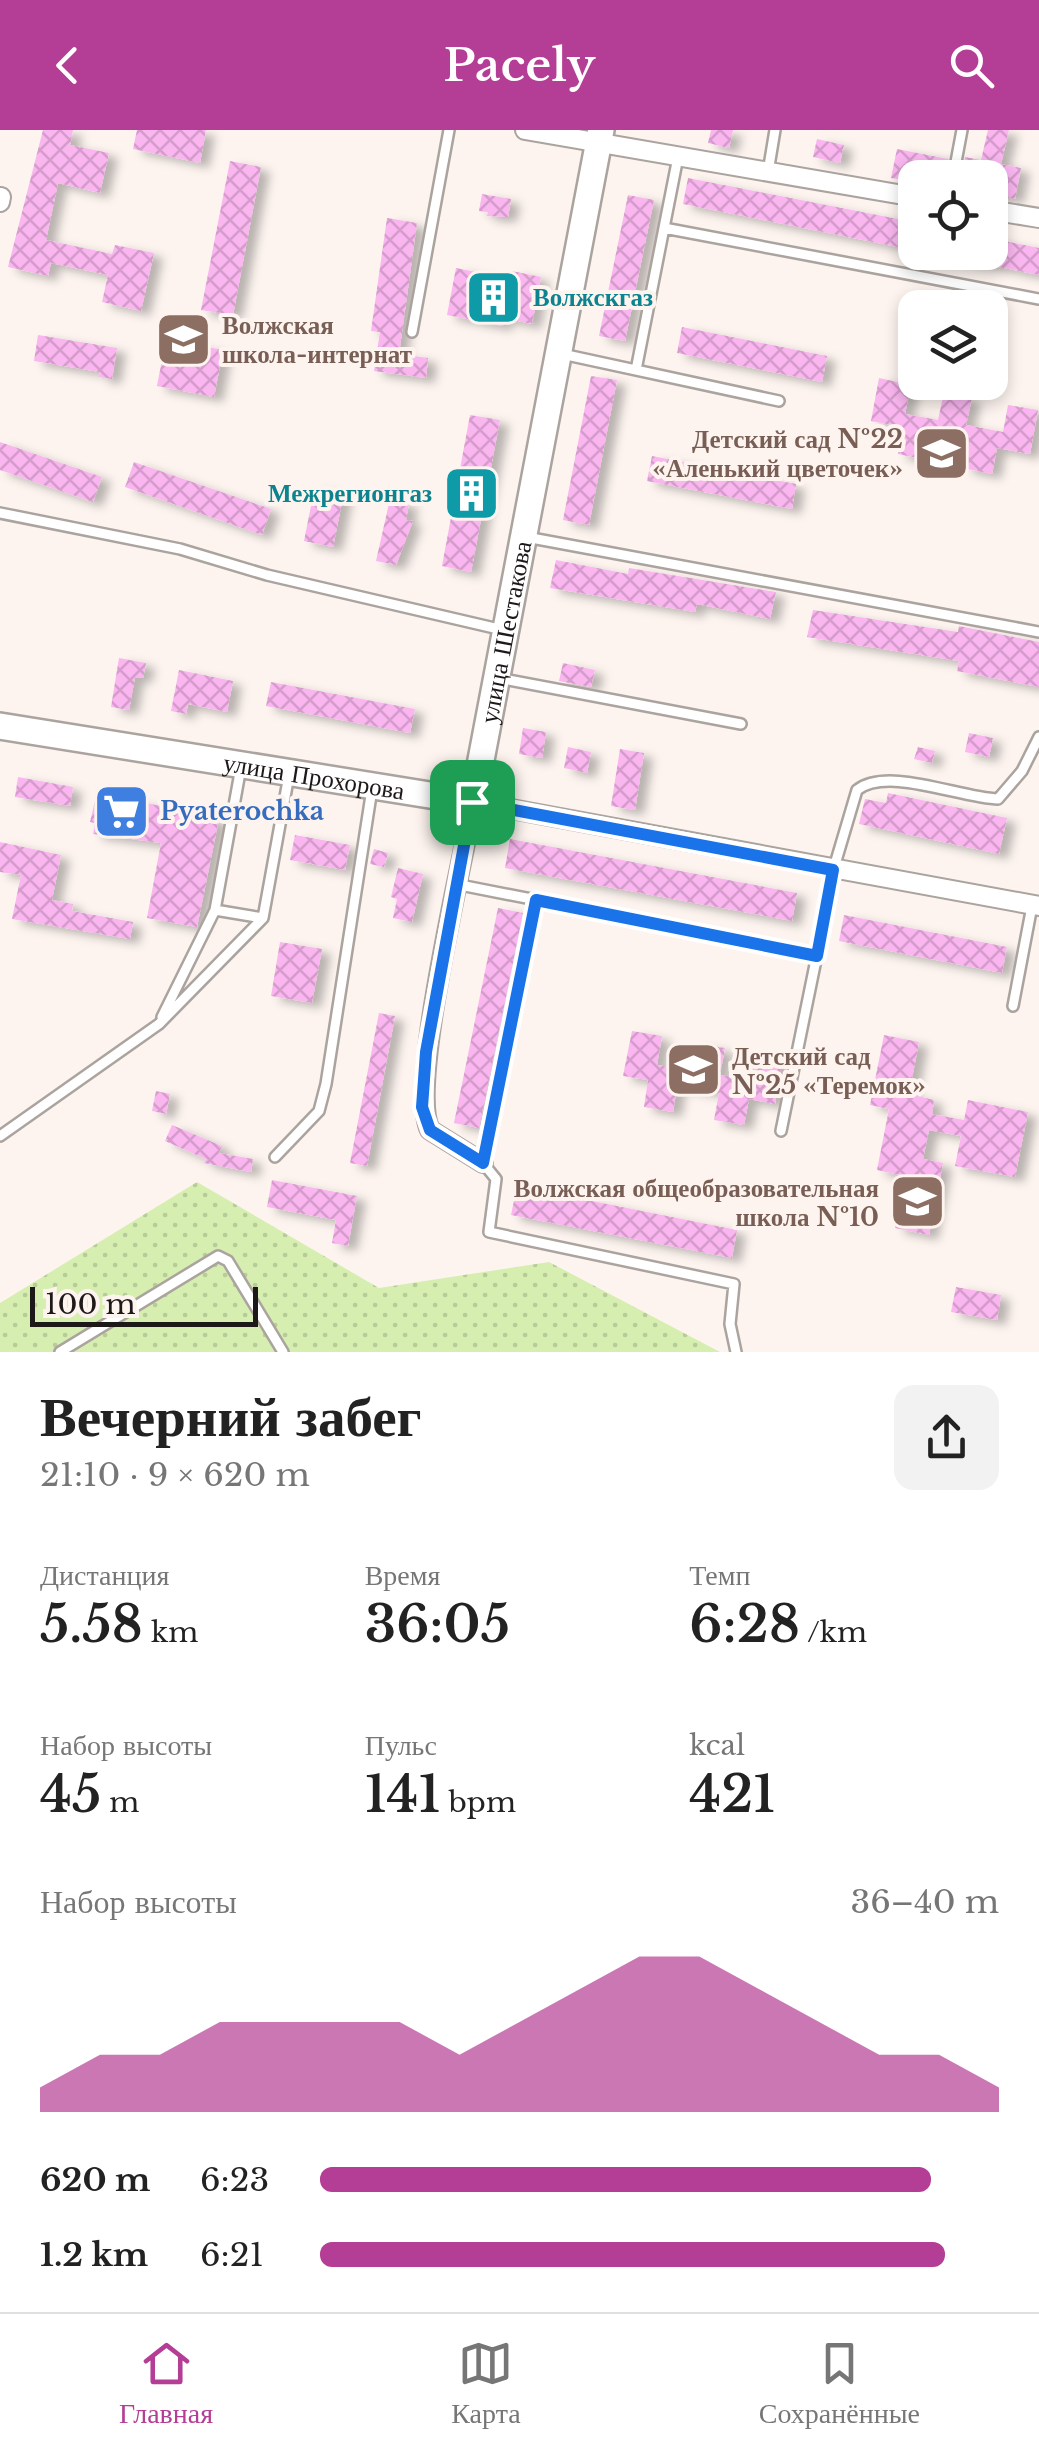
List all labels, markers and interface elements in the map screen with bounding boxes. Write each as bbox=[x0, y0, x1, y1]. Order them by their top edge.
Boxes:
text: Pacely bbox=[443, 37, 596, 93]
icon: back bbox=[40, 38, 95, 93]
icon: search bbox=[944, 38, 999, 93]
map controls bbox=[898, 160, 1008, 400]
button: locate bbox=[898, 160, 1008, 270]
building icon: Волжскгаз bbox=[464, 267, 524, 327]
place label: Волжскгаз bbox=[533, 282, 653, 313]
button: layers bbox=[898, 290, 1008, 400]
school or university icon: Волжская школа-интернат bbox=[153, 309, 213, 369]
place label: Волжская школа-интернат bbox=[222, 310, 412, 370]
school or university icon: Детский сад №22 «Аленький цветочек» bbox=[912, 423, 972, 483]
place label: Детский сад №22 «Аленький цветочек» bbox=[652, 424, 903, 484]
building icon: Межрегионгаз bbox=[441, 463, 501, 523]
place label: Межрегионгаз bbox=[268, 478, 432, 509]
street label: улица Шестакова bbox=[473, 538, 538, 726]
street label: улица Прохорова bbox=[221, 747, 407, 807]
pin bbox=[430, 760, 515, 845]
icon: arrive bbox=[445, 775, 500, 830]
supermarket icon: Pyaterochka bbox=[91, 781, 151, 841]
place label: Pyaterochka bbox=[160, 796, 325, 827]
school or university icon: Детский сад №25 «Теремок» bbox=[663, 1040, 723, 1100]
place label: Детский сад №25 «Теремок» bbox=[732, 1041, 926, 1101]
school or university icon: Волжская общеобразовательная школа №10 bbox=[888, 1172, 948, 1232]
place label: Волжская общеобразовательная школа №10 bbox=[514, 1173, 879, 1233]
scale bar bbox=[30, 1282, 258, 1326]
text: 100 m bbox=[45, 1287, 136, 1322]
text: Вечерний забег bbox=[40, 1383, 422, 1451]
button: share bbox=[894, 1385, 999, 1490]
text: 21:10 · 9 × 620 m bbox=[40, 1455, 310, 1495]
text: Дистанция bbox=[40, 1558, 169, 1593]
text: Время bbox=[365, 1558, 440, 1593]
text: Темп bbox=[689, 1558, 751, 1593]
text: 5.58 bbox=[40, 1593, 143, 1656]
text: 36:05 bbox=[365, 1593, 510, 1656]
text: 6:28 bbox=[689, 1593, 800, 1656]
text: km bbox=[143, 1615, 198, 1650]
text: /km bbox=[800, 1615, 867, 1650]
text: Набор высоты bbox=[40, 1728, 212, 1763]
text: Пульс bbox=[365, 1728, 437, 1763]
text: kcal bbox=[689, 1728, 745, 1763]
text: 45 bbox=[40, 1763, 101, 1826]
text: 141 bbox=[365, 1763, 441, 1826]
text: 421 bbox=[689, 1763, 775, 1826]
text: m bbox=[101, 1785, 139, 1820]
text: bpm bbox=[441, 1785, 516, 1820]
text: Набор высоты bbox=[40, 1882, 237, 1922]
text: 36–40 m bbox=[850, 1882, 999, 1922]
text: 620 m bbox=[40, 2160, 150, 2200]
text: 6:23 bbox=[200, 2160, 269, 2200]
text: 1.2 km bbox=[40, 2235, 148, 2275]
text: 6:21 bbox=[200, 2235, 264, 2275]
tab: Главная bbox=[119, 2336, 213, 2431]
tab: Карта bbox=[451, 2336, 521, 2431]
tab: Сохранённые bbox=[759, 2336, 920, 2431]

